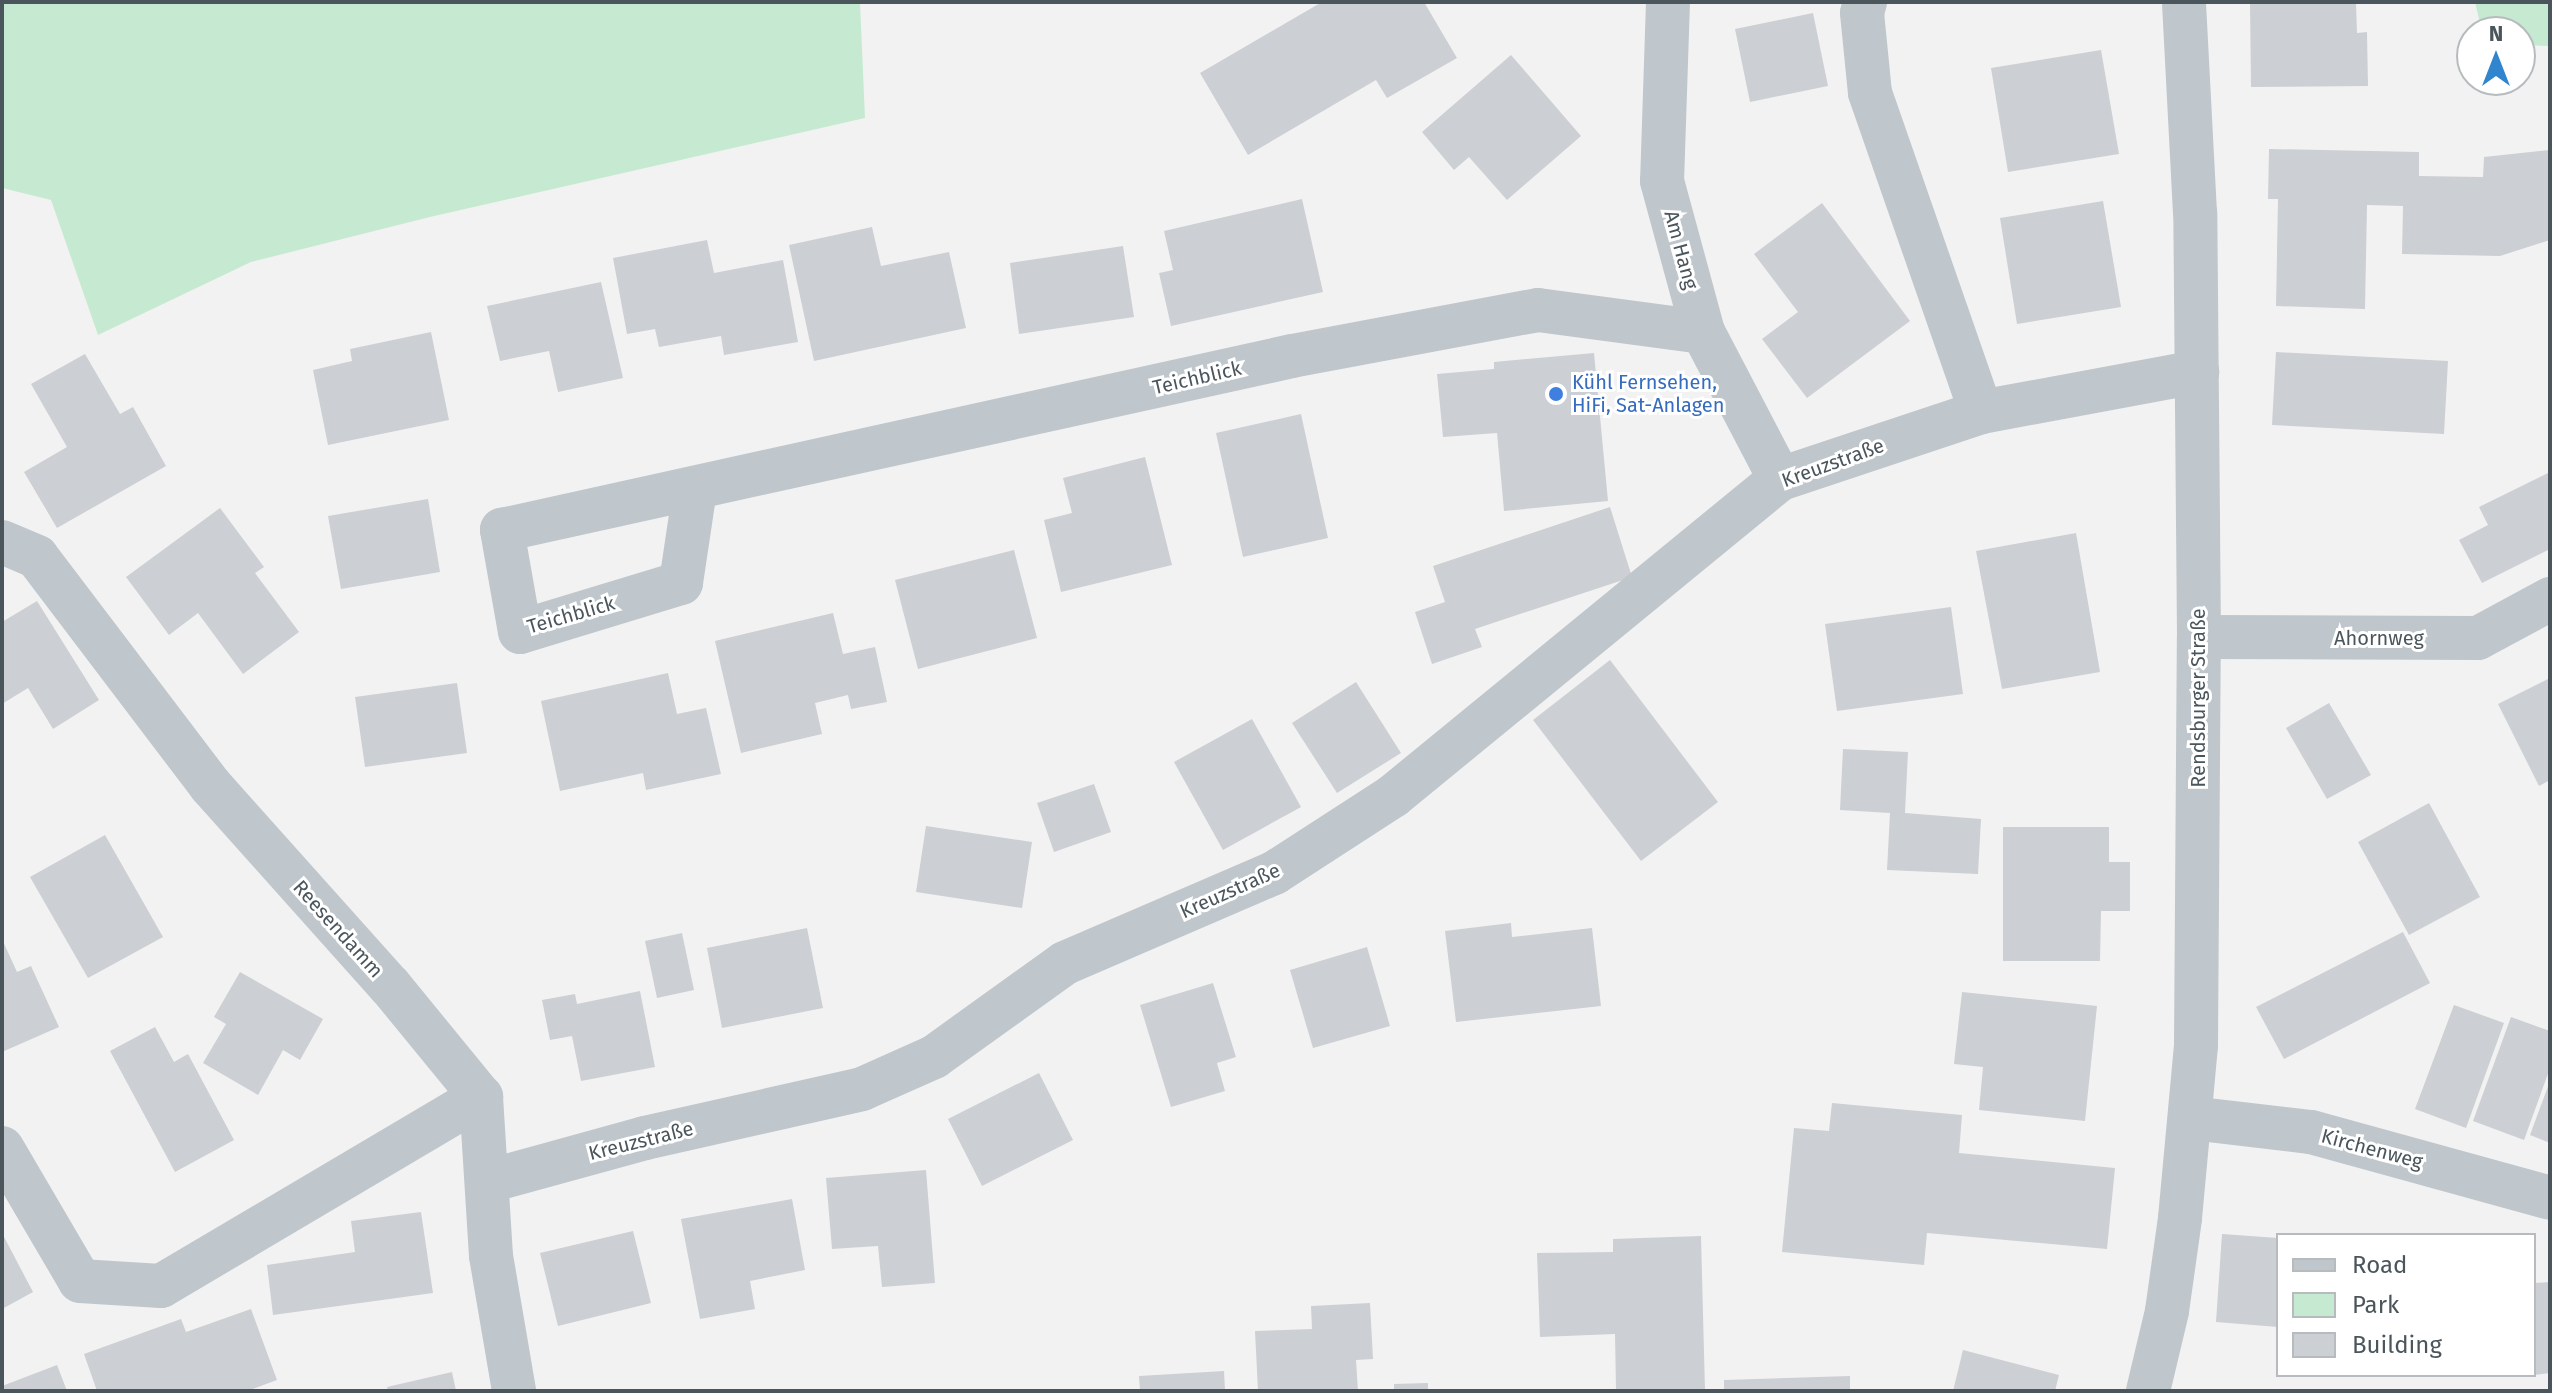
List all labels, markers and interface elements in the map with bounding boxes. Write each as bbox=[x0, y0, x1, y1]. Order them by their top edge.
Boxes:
north arrow bbox=[2456, 16, 2536, 96]
text: N bbox=[2489, 20, 2503, 47]
street label: Am Hang bbox=[1659, 208, 1703, 292]
street label: Teichblick bbox=[1150, 356, 1244, 400]
place label: Kühl Fernsehen, HiFi, Sat-Anlagen bbox=[1572, 370, 1724, 417]
marker: Kühl Fernsehen, HiFi, Sat-Anlagen bbox=[1547, 385, 1565, 403]
street label: Kreuzstraße bbox=[1779, 433, 1887, 493]
street label: Teichblick bbox=[524, 591, 618, 639]
street label: Rendsburger Straße bbox=[2186, 608, 2210, 788]
street label: Ahornweg bbox=[2334, 626, 2424, 650]
street label: Kreuzstraße bbox=[1176, 858, 1284, 924]
street label: Reesendamm bbox=[288, 875, 388, 983]
street label: Kreuzstraße bbox=[586, 1116, 696, 1166]
street label: Kirchenweg bbox=[2319, 1124, 2425, 1174]
legend bbox=[2276, 1233, 2536, 1377]
text: Road bbox=[2352, 1251, 2407, 1279]
text: Park bbox=[2352, 1291, 2399, 1319]
text: Building bbox=[2352, 1331, 2442, 1359]

